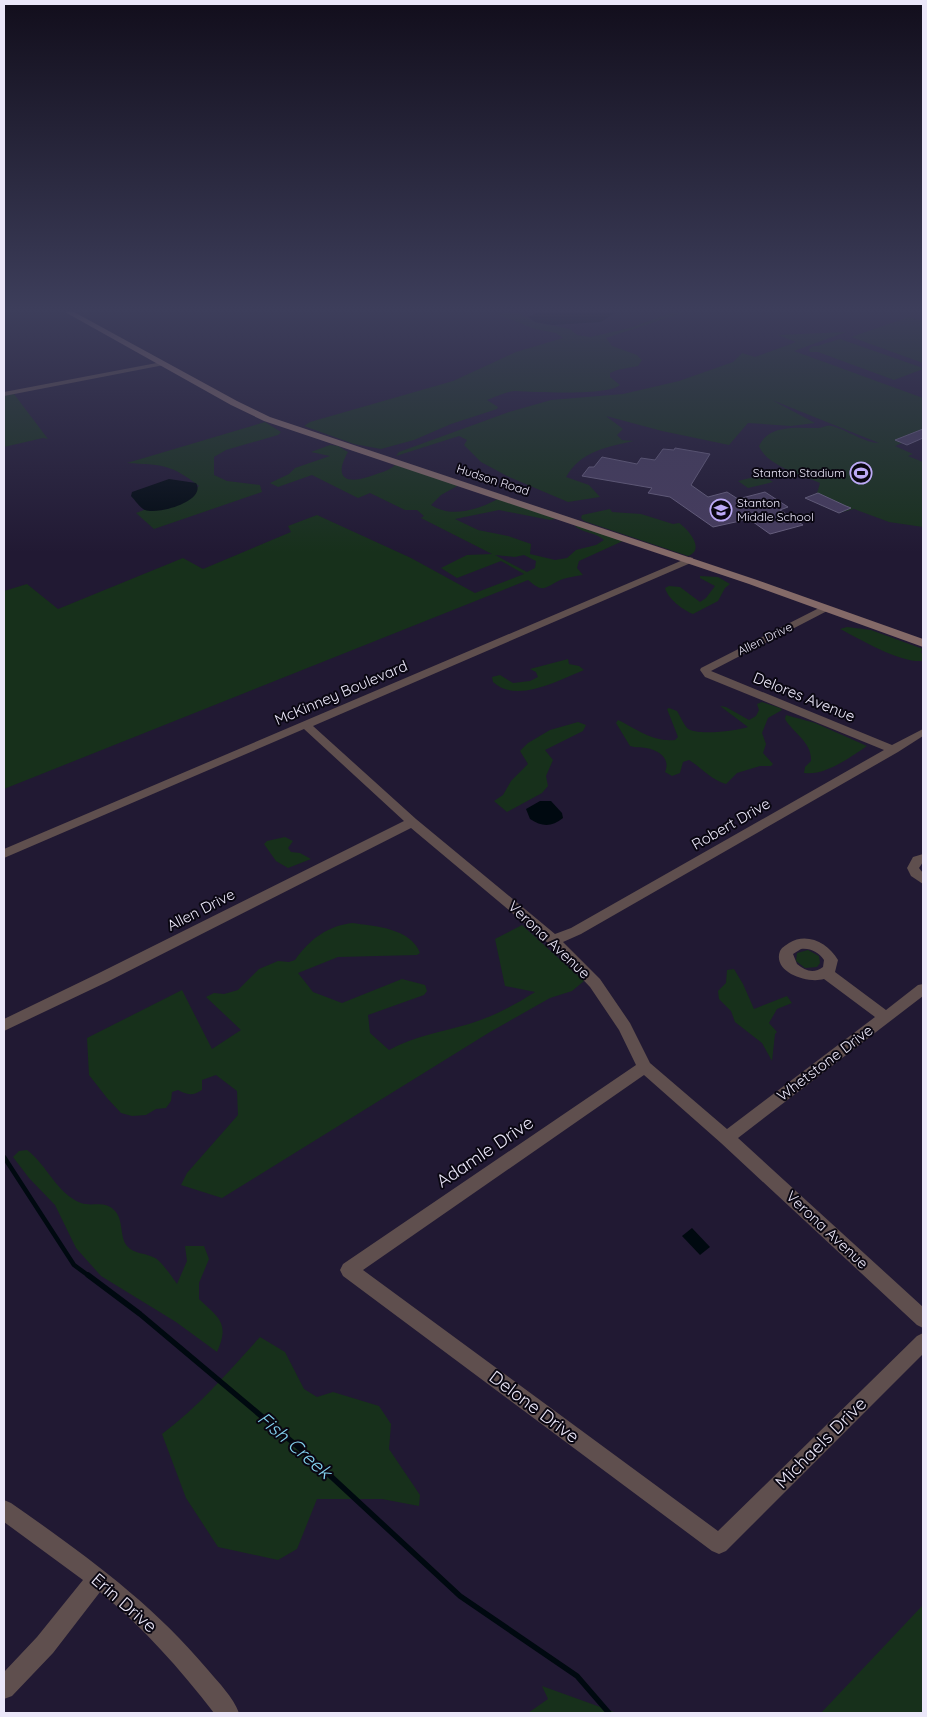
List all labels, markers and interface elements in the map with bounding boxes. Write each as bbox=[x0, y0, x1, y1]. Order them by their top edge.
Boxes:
street label: Hudson Road bbox=[455, 461, 531, 498]
sports icon: Stanton Stadium bbox=[849, 461, 873, 485]
place label: Stanton Stadium bbox=[753, 465, 845, 480]
place label: Stanton Middle School bbox=[737, 495, 814, 524]
school or university icon: Stanton Middle School bbox=[709, 498, 733, 522]
street label: Allen Drive bbox=[735, 619, 795, 658]
street label: McKinney Boulevard bbox=[272, 656, 410, 729]
street label: Delores Avenue bbox=[751, 667, 858, 726]
street label: Robert Drive bbox=[688, 793, 773, 854]
street label: Allen Drive bbox=[164, 884, 238, 935]
street label: Verona Avenue bbox=[504, 897, 595, 983]
street label: Whetstone Drive bbox=[773, 1020, 876, 1105]
street label: Adamle Drive bbox=[432, 1111, 538, 1193]
street label: Verona Avenue bbox=[782, 1187, 873, 1273]
street label: Delone Drive bbox=[485, 1365, 584, 1448]
street label: Michaels Drive bbox=[770, 1392, 871, 1493]
water label: Fish Creek bbox=[253, 1406, 338, 1485]
street label: Erin Drive bbox=[87, 1568, 162, 1637]

